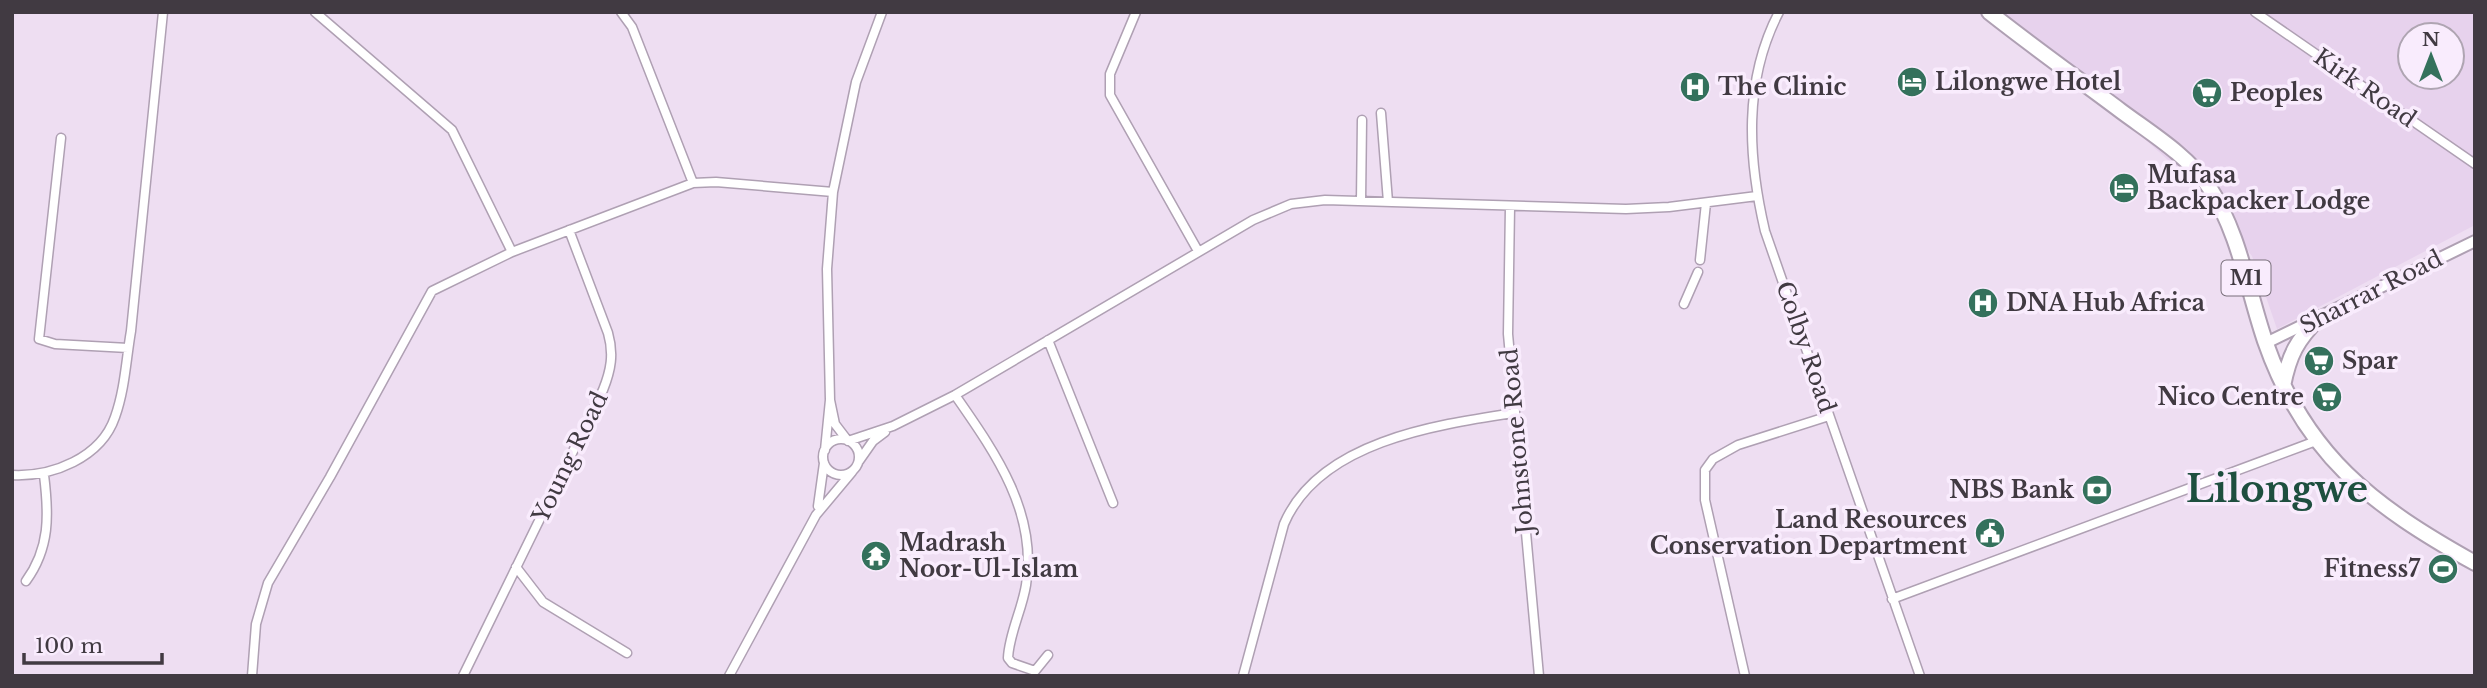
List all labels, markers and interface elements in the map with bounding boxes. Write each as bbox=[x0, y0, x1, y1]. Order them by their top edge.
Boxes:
north arrow bbox=[2396, 21, 2466, 91]
text: N bbox=[2422, 28, 2440, 51]
street label: Kirk Road bbox=[2308, 43, 2422, 133]
hotel icon: Lilongwe Hotel bbox=[1895, 65, 1929, 99]
place label: Lilongwe Hotel bbox=[1935, 68, 2121, 96]
hospital icon: The Clinic bbox=[1678, 70, 1712, 104]
place label: The Clinic bbox=[1718, 73, 1846, 101]
supermarket icon: Peoples bbox=[2190, 76, 2224, 110]
place label: Peoples bbox=[2230, 79, 2323, 107]
place label: Mufasa Backpacker Lodge bbox=[2147, 161, 2370, 215]
hotel icon: Mufasa Backpacker Lodge bbox=[2107, 171, 2141, 205]
street label: Sharrar Road bbox=[2295, 244, 2447, 340]
road number: M1 bbox=[2222, 260, 2270, 296]
street label: Colby Road bbox=[1770, 277, 1842, 417]
hospital icon: DNA Hub Africa bbox=[1966, 286, 2000, 320]
place label: DNA Hub Africa bbox=[2006, 289, 2205, 317]
supermarket icon: Spar bbox=[2302, 344, 2336, 378]
street label: Johnstone Road bbox=[1495, 347, 1539, 538]
place label: Spar bbox=[2342, 347, 2398, 375]
supermarket icon: Nico Centre bbox=[2310, 380, 2344, 414]
place label: Nico Centre bbox=[2157, 383, 2304, 411]
street label: Young Road bbox=[526, 387, 614, 528]
district label: Lilongwe bbox=[2186, 466, 2368, 512]
bank icon: NBS Bank bbox=[2080, 473, 2114, 507]
place label: NBS Bank bbox=[1949, 476, 2075, 504]
place label: Land Resources Conservation Department bbox=[1650, 506, 1967, 560]
public building icon: Land Resources Conservation Department bbox=[1973, 516, 2007, 550]
place label: Madrash Noor-Ul-Islam bbox=[899, 529, 1079, 583]
temple icon: Madrash Noor-Ul-Islam bbox=[859, 539, 893, 573]
sports icon: Fitness7 bbox=[2426, 552, 2460, 586]
place label: Fitness7 bbox=[2324, 555, 2421, 583]
scale bar bbox=[24, 622, 163, 666]
text: 100 m bbox=[35, 633, 103, 659]

